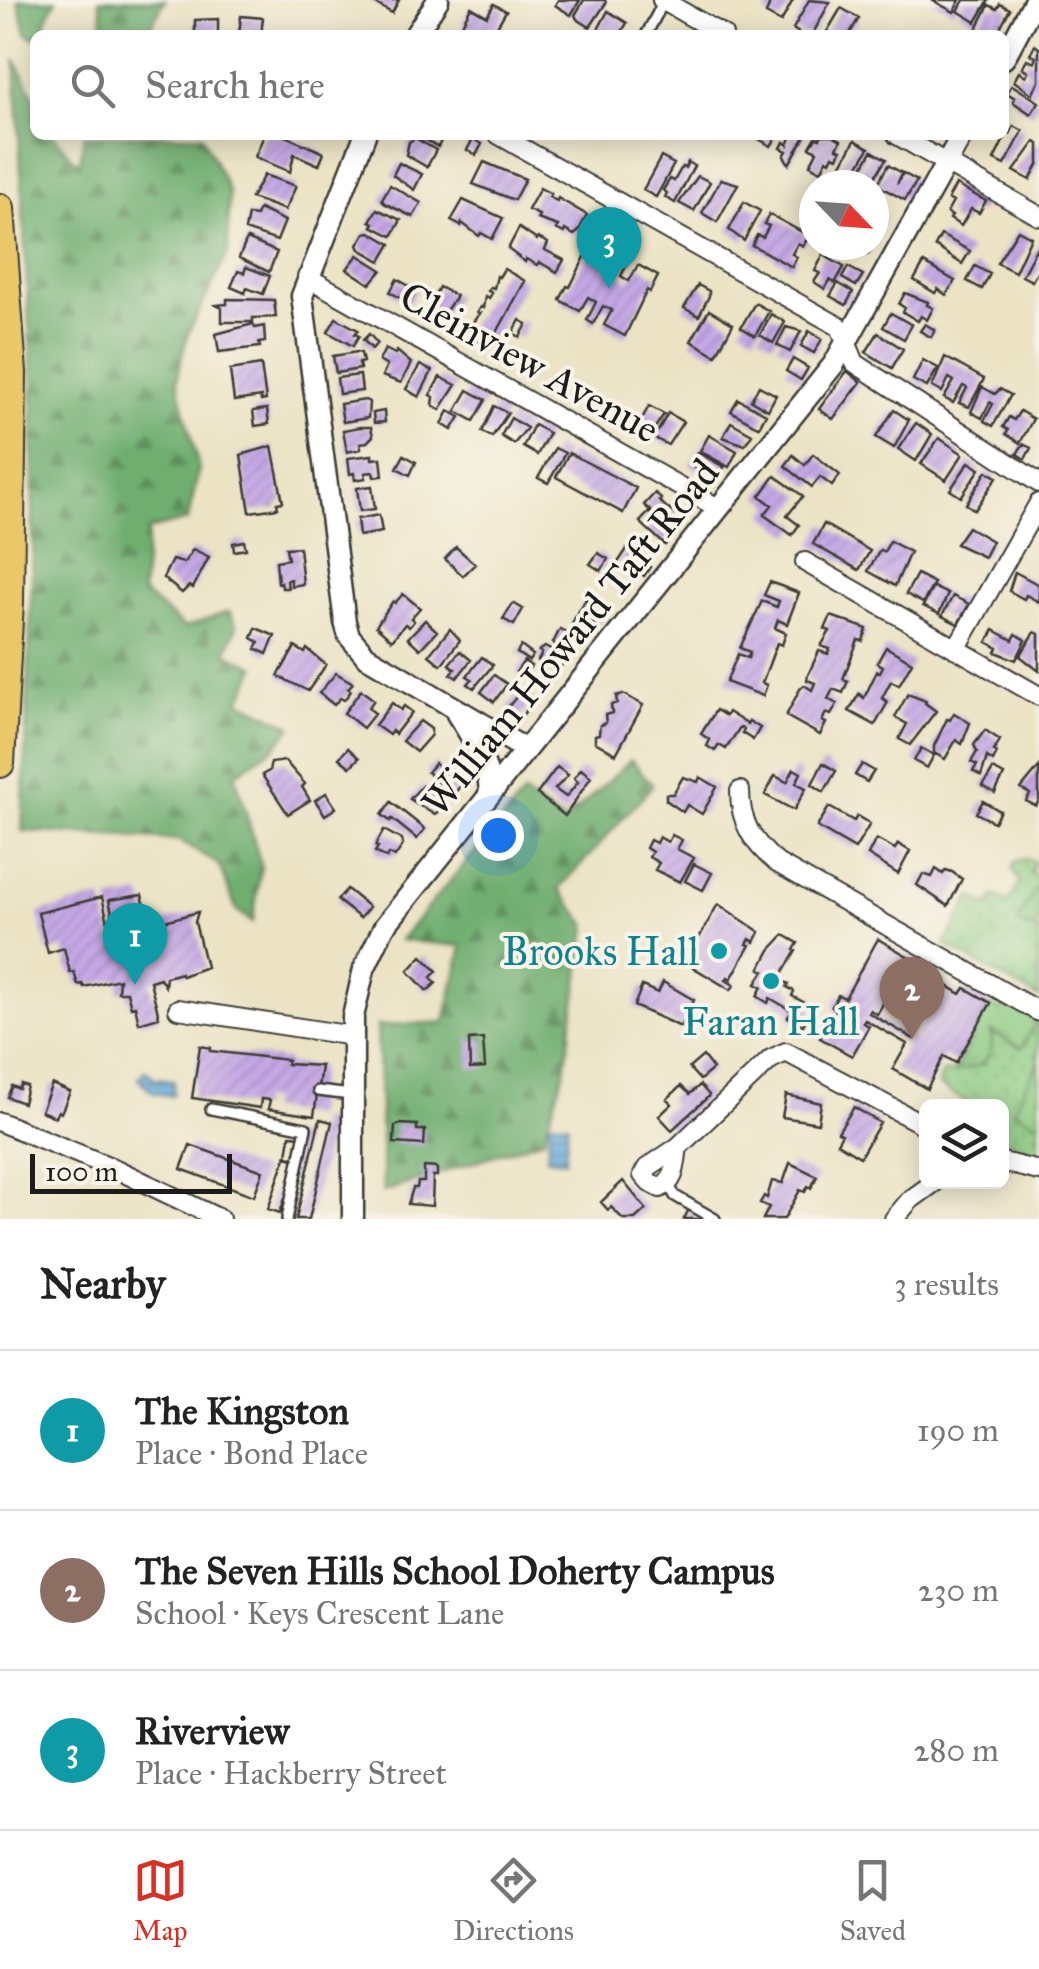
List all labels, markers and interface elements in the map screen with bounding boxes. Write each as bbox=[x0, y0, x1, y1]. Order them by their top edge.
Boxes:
search box bbox=[30, 30, 1009, 140]
icon: search bbox=[65, 58, 120, 113]
text: Search here bbox=[145, 62, 325, 108]
north arrow bbox=[799, 170, 889, 260]
pin: 3 bbox=[576, 206, 642, 289]
street label: Cleinview Avenue bbox=[392, 271, 668, 454]
street label: William Howard Taft Road bbox=[411, 449, 729, 826]
your location bbox=[473, 810, 524, 861]
pin: 1 bbox=[102, 902, 168, 985]
place label: Brooks Hall bbox=[502, 927, 699, 976]
marker: Brooks Hall bbox=[708, 940, 730, 962]
pin: 2 bbox=[880, 956, 944, 1039]
marker: Faran Hall bbox=[760, 970, 782, 992]
place label: Faran Hall bbox=[682, 997, 860, 1046]
map controls bbox=[919, 1099, 1009, 1189]
button: layers bbox=[919, 1099, 1009, 1189]
scale bar bbox=[30, 1149, 232, 1194]
text: 100 m bbox=[45, 1154, 118, 1189]
text: Nearby bbox=[40, 1258, 165, 1310]
text: 3 results bbox=[894, 1265, 999, 1304]
text: The Kingston bbox=[135, 1388, 349, 1434]
text: 1 bbox=[66, 1411, 79, 1450]
text: 190 m bbox=[917, 1411, 999, 1450]
text: Place · Bond Place bbox=[135, 1434, 368, 1473]
text: The Seven Hills School Doherty Campus bbox=[135, 1548, 775, 1594]
text: 2 bbox=[65, 1571, 80, 1610]
text: 230 m bbox=[918, 1571, 999, 1610]
text: School · Keys Crescent Lane bbox=[135, 1594, 504, 1633]
text: Riverview bbox=[135, 1708, 289, 1754]
text: 3 bbox=[66, 1731, 79, 1770]
text: 280 m bbox=[914, 1731, 999, 1770]
text: Place · Hackberry Street bbox=[135, 1754, 447, 1793]
tab: Map bbox=[133, 1853, 188, 1948]
tab: Directions bbox=[453, 1853, 574, 1948]
tab: Saved bbox=[840, 1853, 906, 1948]

